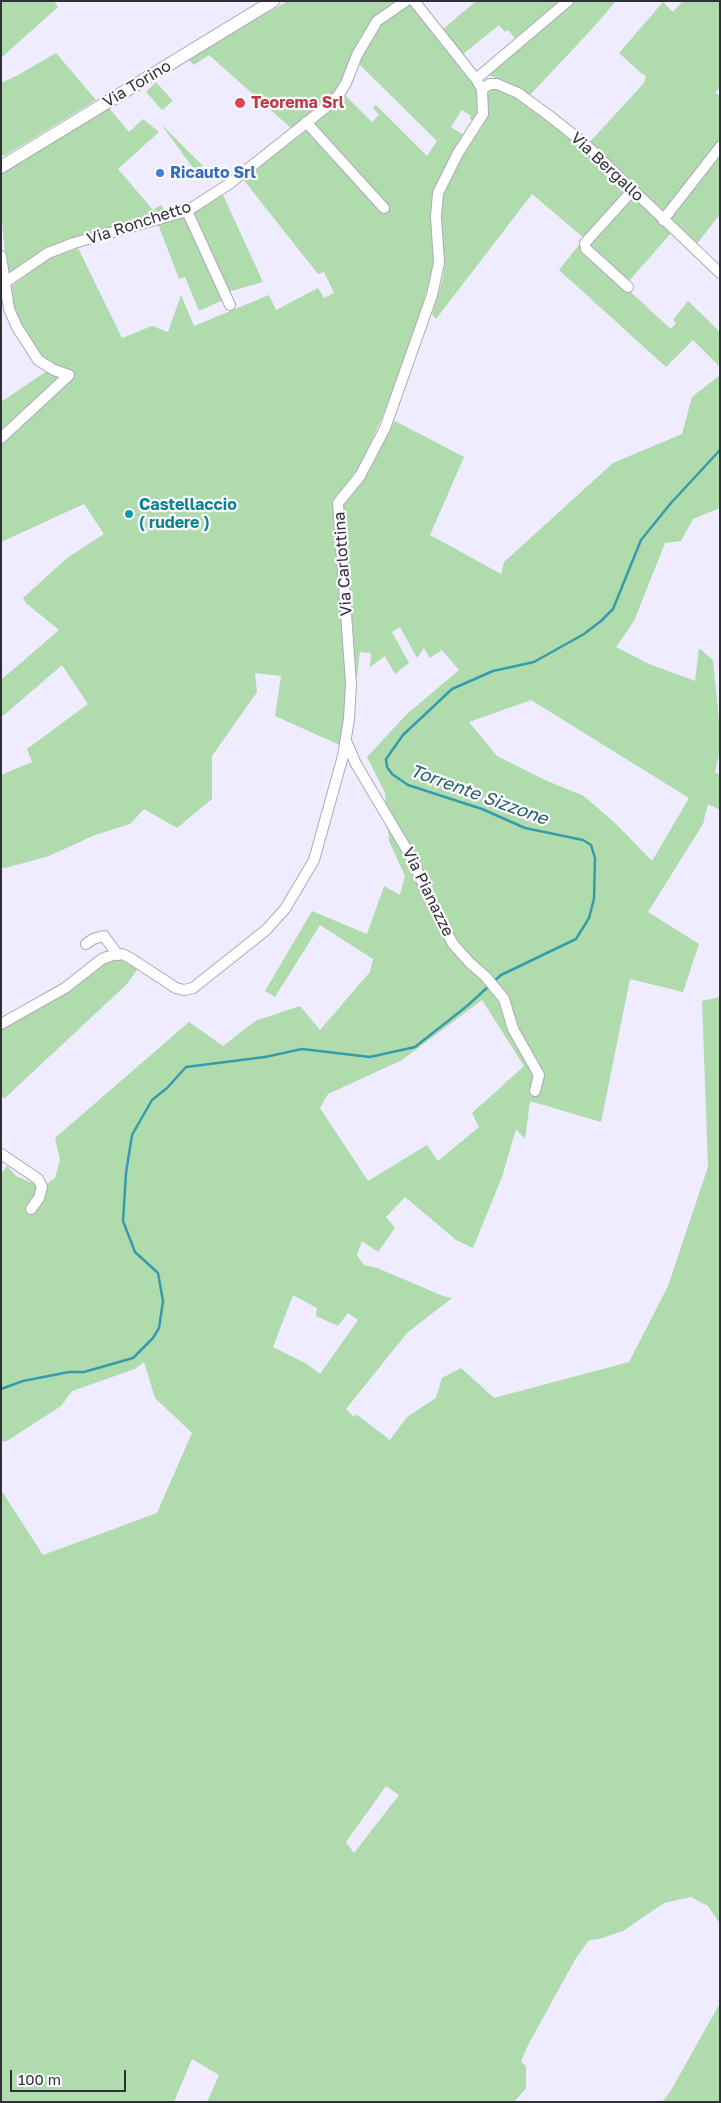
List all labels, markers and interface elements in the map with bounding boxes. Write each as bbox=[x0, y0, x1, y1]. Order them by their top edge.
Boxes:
street label: Via Torino bbox=[99, 56, 175, 112]
place label: Teorema Srl bbox=[251, 93, 344, 113]
marker: Teorema Srl bbox=[233, 96, 247, 110]
street label: Via Bergallo bbox=[567, 128, 647, 206]
place label: Ricauto Srl bbox=[170, 163, 256, 183]
marker: Ricauto Srl bbox=[154, 167, 166, 179]
street label: Via Ronchetto bbox=[85, 197, 193, 249]
place label: Castellaccio ( rudere ) bbox=[139, 495, 237, 533]
marker: Castellaccio ( rudere ) bbox=[123, 508, 135, 520]
street label: Via Carlottina bbox=[330, 511, 356, 617]
water label: Torrente Sizzone bbox=[407, 760, 551, 830]
street label: Via Pianazze bbox=[398, 844, 458, 940]
scale bar bbox=[12, 2060, 129, 2092]
text: 100 m bbox=[18, 2070, 61, 2088]

